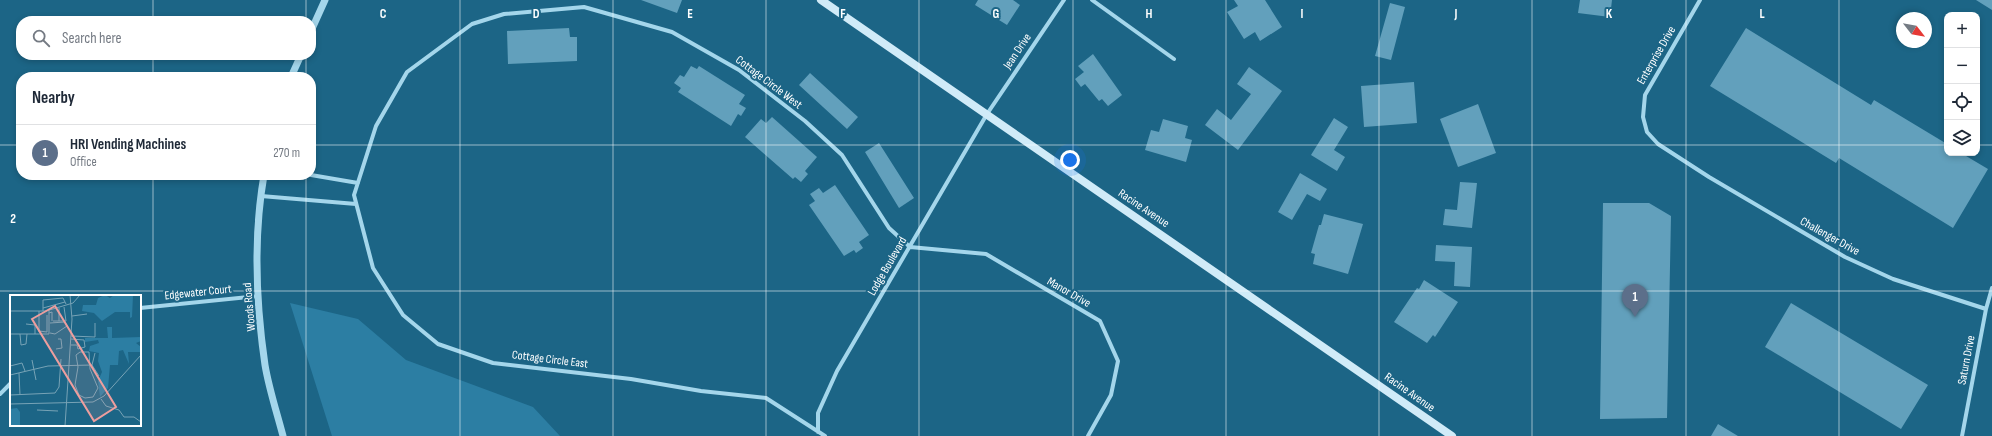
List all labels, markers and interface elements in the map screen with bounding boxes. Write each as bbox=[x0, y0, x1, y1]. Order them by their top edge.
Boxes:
text: C bbox=[380, 6, 387, 22]
text: D bbox=[533, 6, 540, 22]
text: E bbox=[687, 6, 693, 22]
text: F bbox=[840, 6, 846, 22]
text: G bbox=[993, 6, 1000, 22]
text: H bbox=[1146, 6, 1153, 22]
text: I bbox=[1301, 6, 1304, 22]
text: J bbox=[1454, 6, 1458, 22]
text: K bbox=[1606, 6, 1613, 22]
text: L bbox=[1759, 6, 1765, 22]
north arrow bbox=[1896, 12, 1932, 48]
map controls bbox=[1944, 12, 1980, 156]
button: + bbox=[1944, 12, 1980, 48]
search box bbox=[16, 16, 316, 60]
street label: Enterprise Drive bbox=[1634, 23, 1679, 87]
icon: search bbox=[30, 27, 52, 49]
text: Search here bbox=[62, 29, 122, 48]
street label: Jean Drive bbox=[999, 30, 1035, 73]
button: − bbox=[1944, 48, 1980, 84]
street label: Cottage Circle West bbox=[732, 52, 805, 113]
button: locate bbox=[1944, 84, 1980, 120]
text: Nearby bbox=[32, 88, 75, 108]
button: layers bbox=[1944, 120, 1980, 156]
text: HRI Vending Machines bbox=[70, 135, 186, 154]
text: 1 bbox=[42, 145, 48, 161]
text: 270 m bbox=[273, 145, 300, 161]
your location bbox=[1060, 150, 1080, 170]
text: Office bbox=[70, 154, 97, 170]
street label: Racine Avenue bbox=[1115, 186, 1172, 231]
text: 2 bbox=[10, 211, 16, 227]
street label: Challenger Drive bbox=[1797, 214, 1862, 259]
street label: Lodge Boulevard bbox=[865, 234, 910, 298]
street label: Manor Drive bbox=[1044, 274, 1094, 311]
street label: Edgewater Court bbox=[164, 281, 233, 303]
street label: Woods Road bbox=[240, 282, 259, 332]
pin: 1 bbox=[1622, 284, 1648, 317]
inset map bbox=[10, 295, 141, 426]
street label: Saturn Drive bbox=[1954, 334, 1979, 386]
street label: Cottage Circle East bbox=[511, 347, 589, 372]
street label: Racine Avenue bbox=[1382, 370, 1438, 415]

